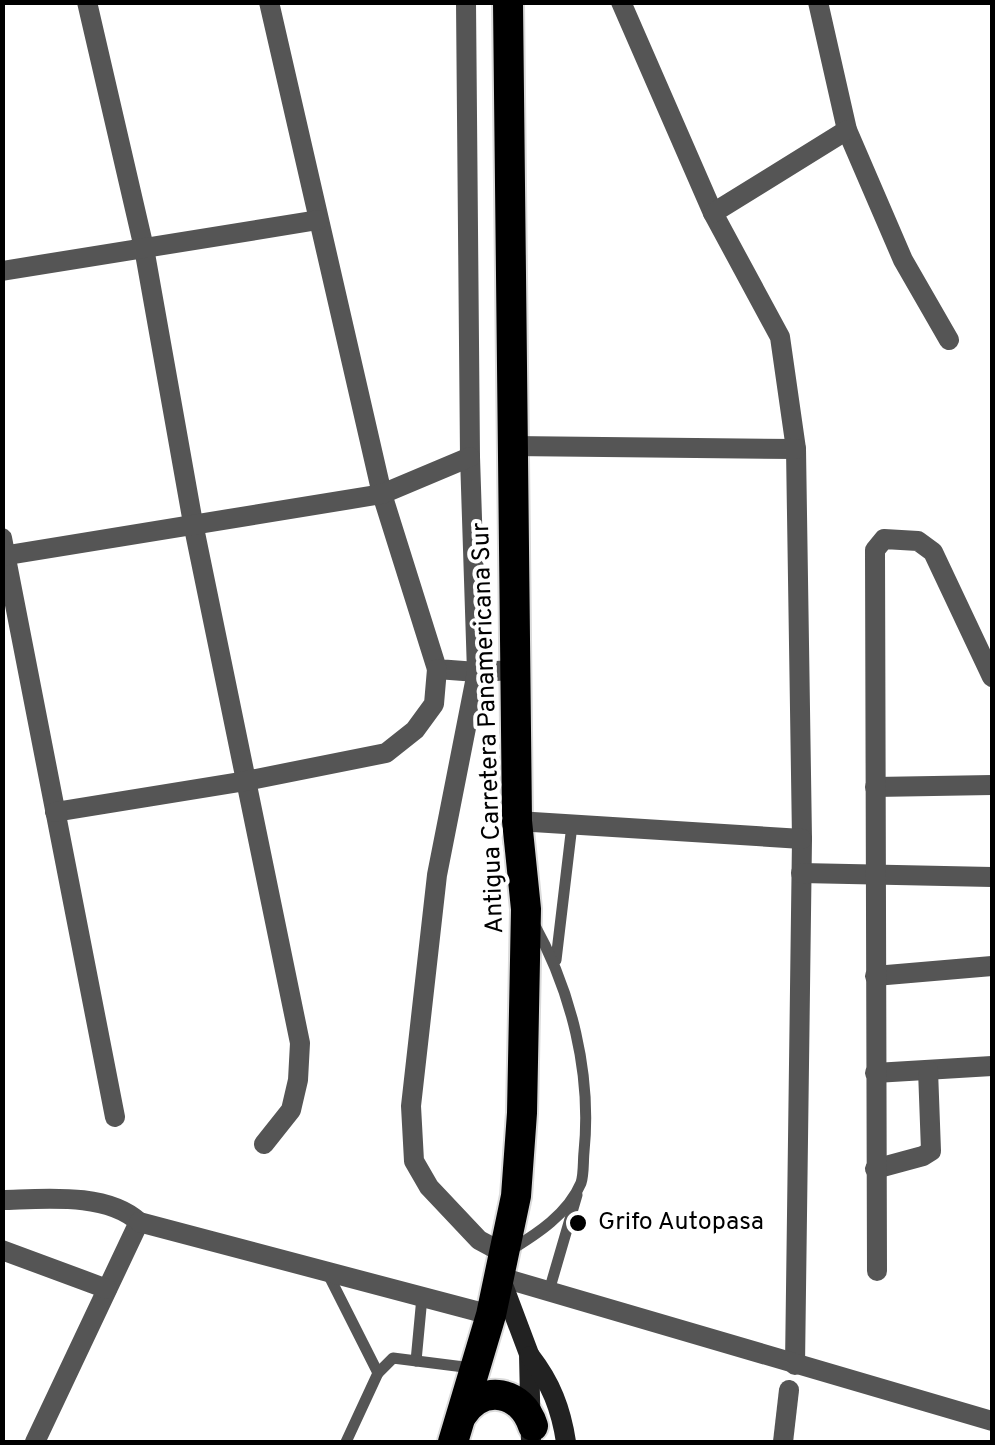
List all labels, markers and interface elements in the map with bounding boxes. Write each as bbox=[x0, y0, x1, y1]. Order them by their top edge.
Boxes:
street label: Antigua Carretera Panamericana Sur bbox=[466, 522, 512, 934]
place label: Grifo Autopasa bbox=[598, 1207, 764, 1239]
marker: Grifo Autopasa bbox=[567, 1212, 589, 1234]

